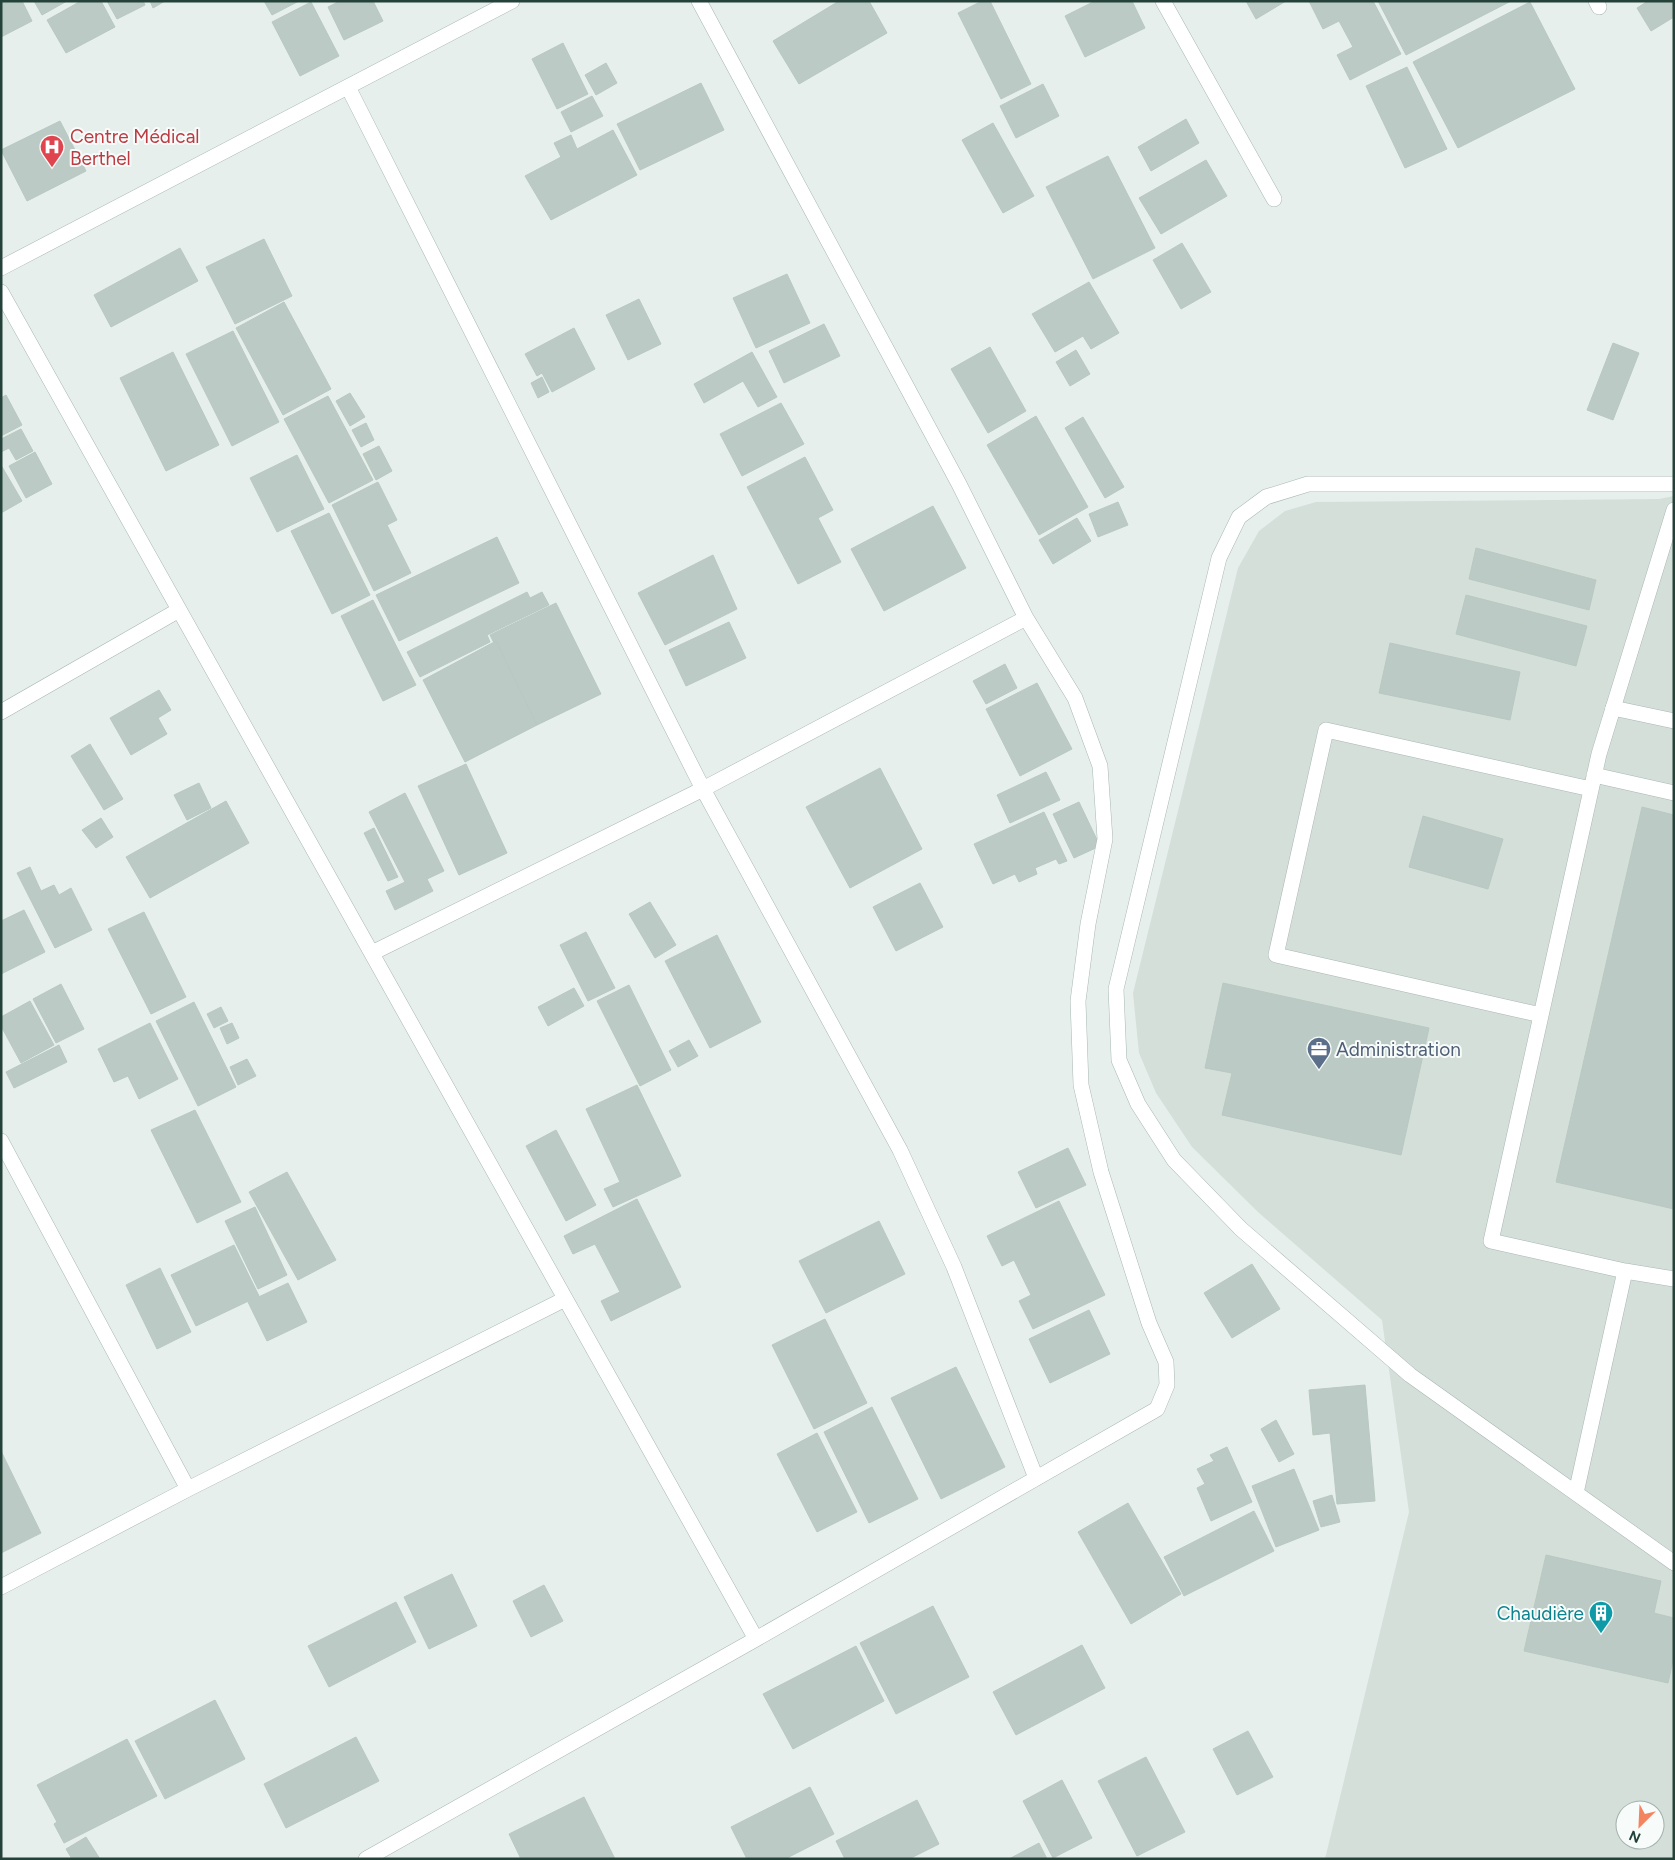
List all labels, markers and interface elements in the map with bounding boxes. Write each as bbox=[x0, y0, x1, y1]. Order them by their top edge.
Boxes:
place label: Centre Médical Berthel bbox=[70, 125, 200, 170]
hospital icon: Centre Médical Berthel bbox=[39, 134, 65, 168]
office icon: Administration bbox=[1306, 1036, 1332, 1070]
place label: Administration bbox=[1336, 1038, 1461, 1061]
building icon: Chaudière bbox=[1588, 1600, 1614, 1634]
place label: Chaudière bbox=[1497, 1602, 1584, 1625]
north arrow bbox=[1615, 1800, 1665, 1850]
text: N bbox=[1627, 1826, 1643, 1846]

